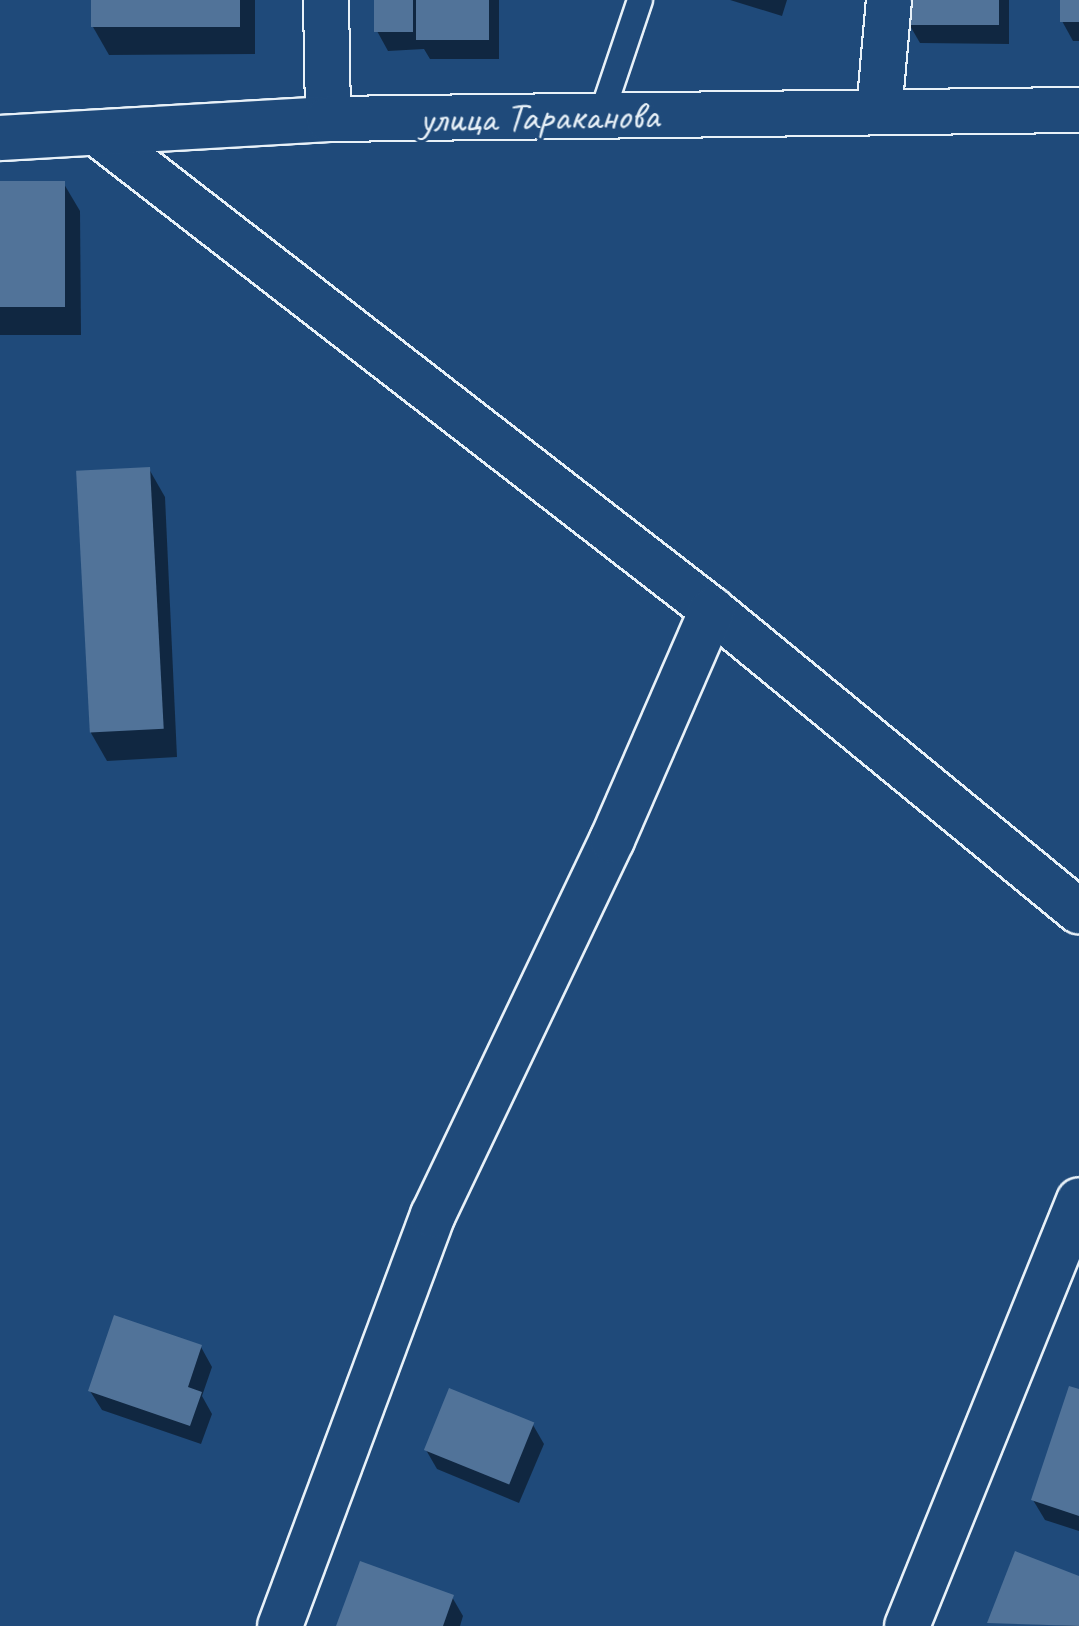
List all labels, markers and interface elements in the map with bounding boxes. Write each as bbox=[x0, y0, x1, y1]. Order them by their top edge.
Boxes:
street label: улица Тараканова bbox=[419, 91, 659, 143]

